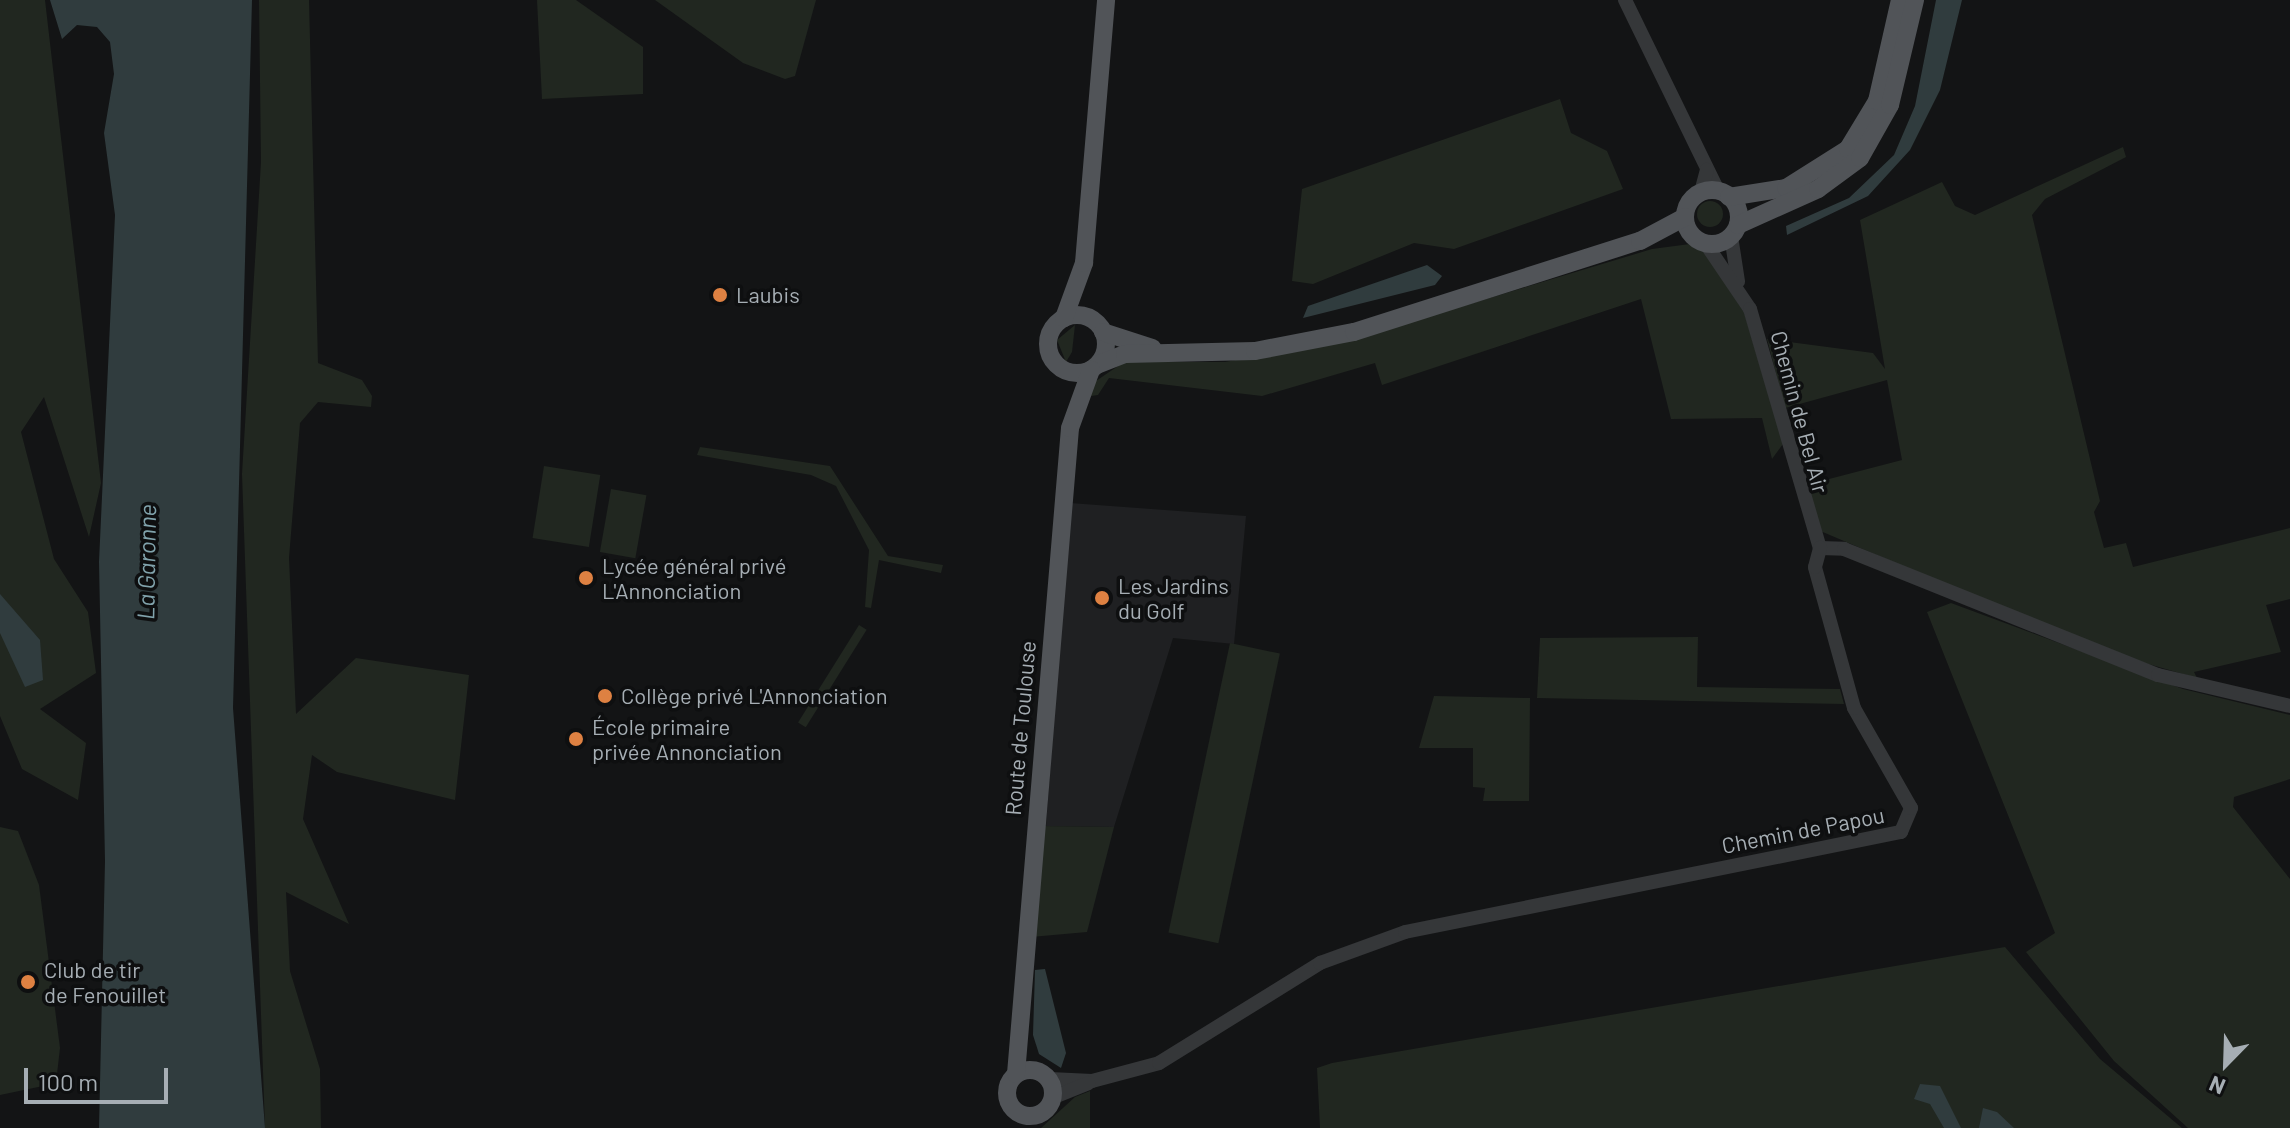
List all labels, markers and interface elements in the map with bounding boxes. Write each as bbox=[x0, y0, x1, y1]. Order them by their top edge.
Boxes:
place label: Laubis bbox=[736, 282, 800, 308]
marker: Laubis bbox=[711, 286, 729, 304]
street label: Chemin de Bel Air bbox=[1766, 328, 1834, 496]
water label: La Garonne bbox=[131, 504, 161, 620]
place label: Lycée général privé L'Annonciation bbox=[602, 552, 786, 604]
marker: Lycée général privé L'Annonciation bbox=[577, 569, 595, 587]
place label: Les Jardins du Golf bbox=[1118, 572, 1229, 624]
marker: Les Jardins du Golf bbox=[1093, 589, 1111, 607]
street label: Route de Toulouse bbox=[999, 640, 1041, 816]
place label: Collège privé L'Annonciation bbox=[621, 683, 887, 709]
marker: Collège privé L'Annonciation bbox=[596, 687, 614, 705]
place label: École primaire privée Annonciation bbox=[592, 713, 782, 764]
marker: École primaire privée Annonciation bbox=[567, 730, 585, 748]
street label: Chemin de Papou bbox=[1720, 801, 1886, 859]
place label: Club de tir de Fenouillet bbox=[44, 956, 166, 1008]
marker: Club de tir de Fenouillet bbox=[19, 973, 37, 991]
north arrow bbox=[2186, 1024, 2266, 1104]
scale bar bbox=[28, 1052, 172, 1102]
text: 100 m bbox=[38, 1067, 98, 1096]
text: N bbox=[2205, 1071, 2228, 1101]

